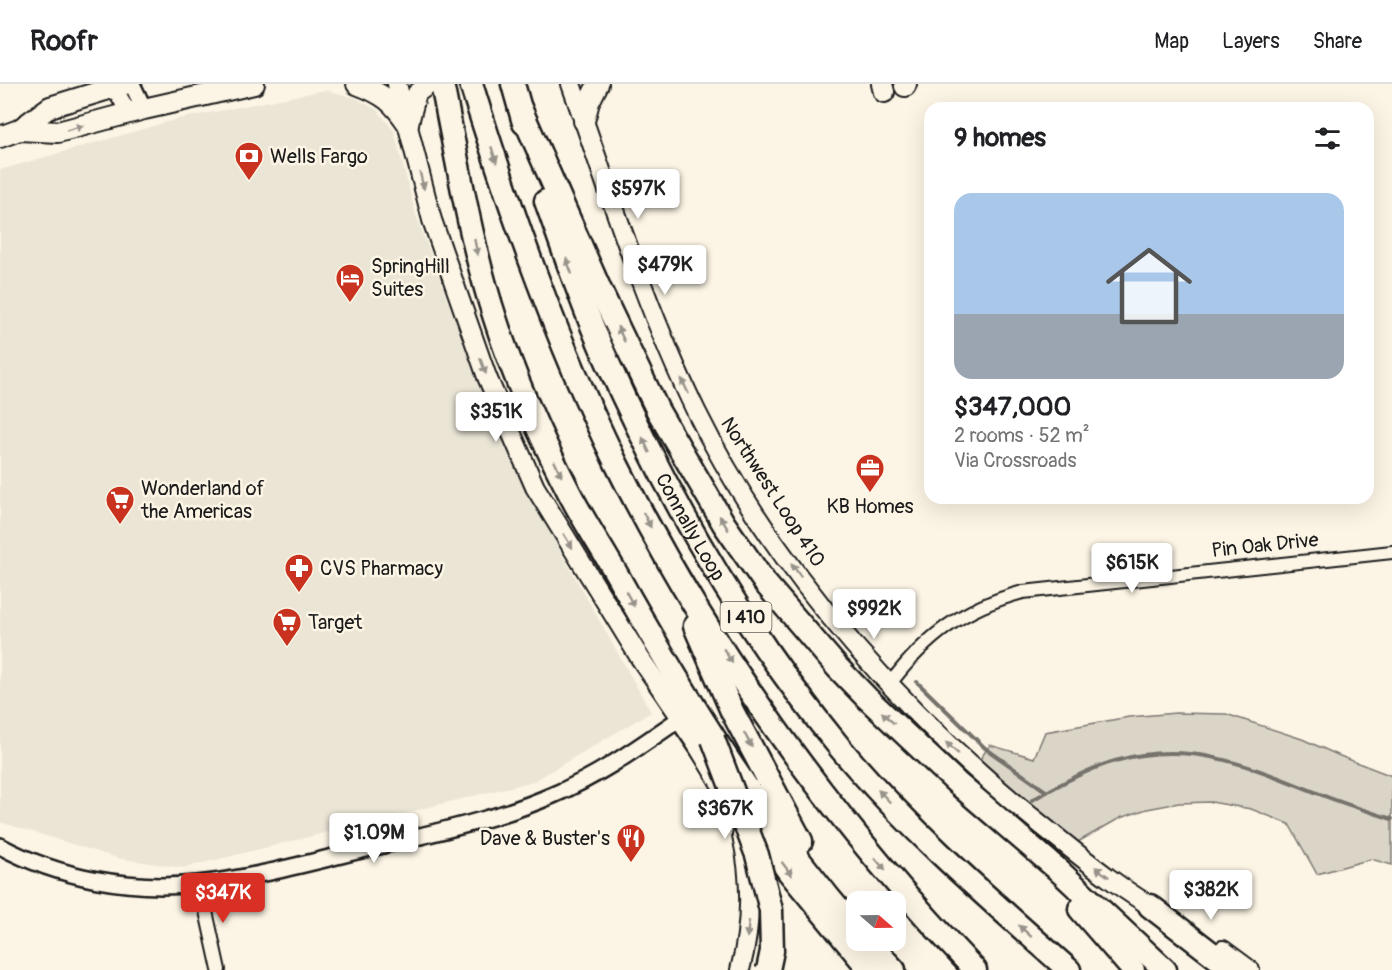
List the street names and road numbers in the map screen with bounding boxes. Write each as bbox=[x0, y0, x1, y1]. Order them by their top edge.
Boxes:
street label: Northwest Loop 410 bbox=[715, 412, 831, 572]
street label: Connally Loop bbox=[650, 469, 731, 585]
street label: Pin Oak Drive bbox=[1210, 527, 1320, 563]
road number: I 410 bbox=[720, 602, 771, 632]

